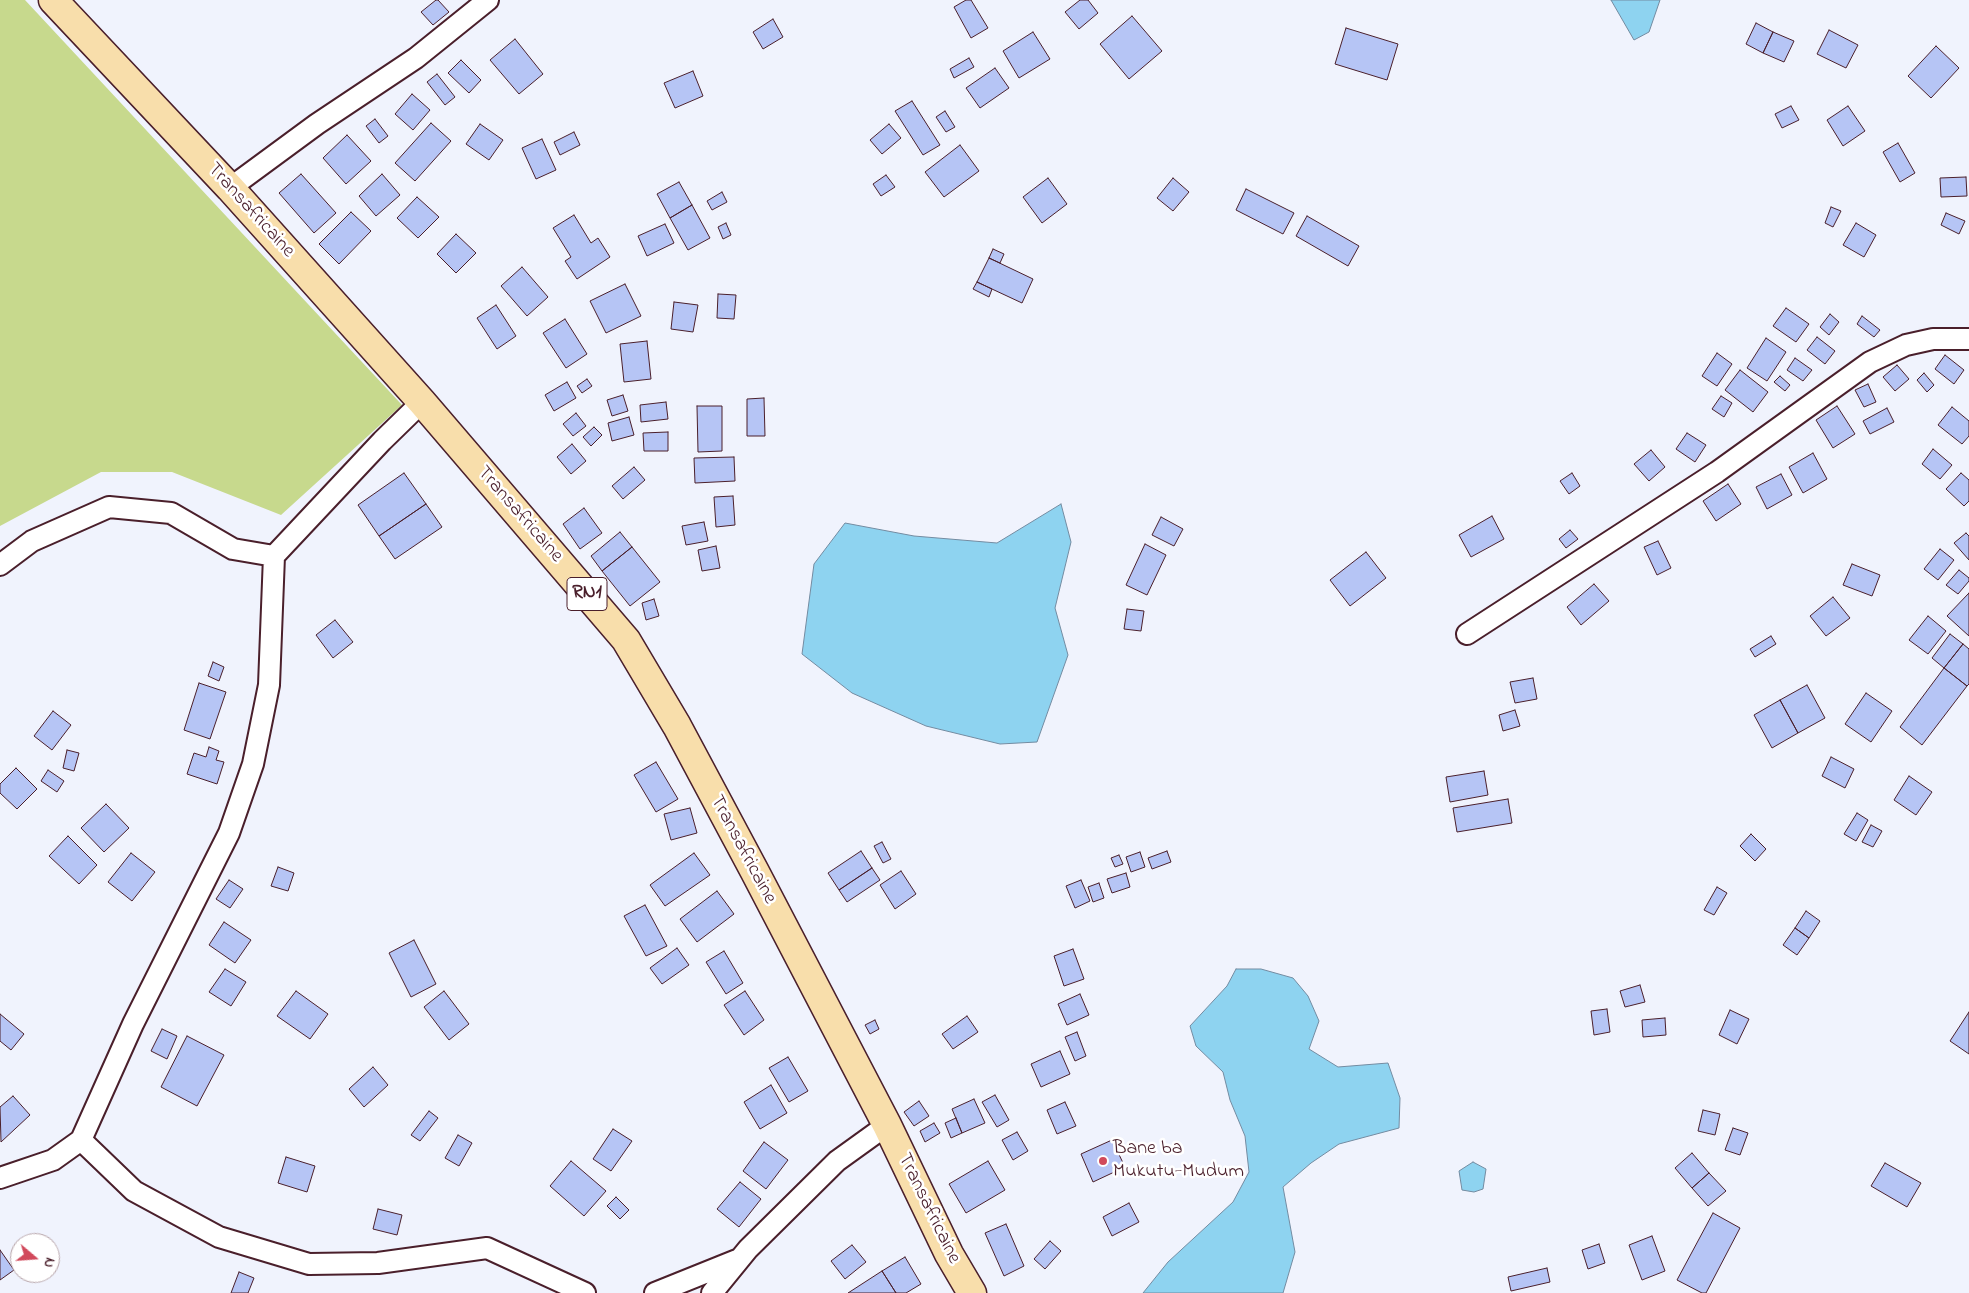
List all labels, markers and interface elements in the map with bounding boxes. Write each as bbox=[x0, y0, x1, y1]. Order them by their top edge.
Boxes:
street label: Transafricaine bbox=[201, 158, 299, 264]
street label: Transafricaine bbox=[471, 462, 567, 568]
road number: RN1 bbox=[567, 578, 607, 610]
street label: Transafricaine bbox=[703, 791, 781, 909]
place label: Bane ba Mukutu-Mudum bbox=[1113, 1138, 1244, 1185]
street label: Transafricaine bbox=[891, 1150, 965, 1268]
marker: Bane ba Mukutu-Mudum bbox=[1097, 1155, 1109, 1167]
north arrow bbox=[10, 1233, 60, 1283]
text: N bbox=[37, 1255, 60, 1270]

